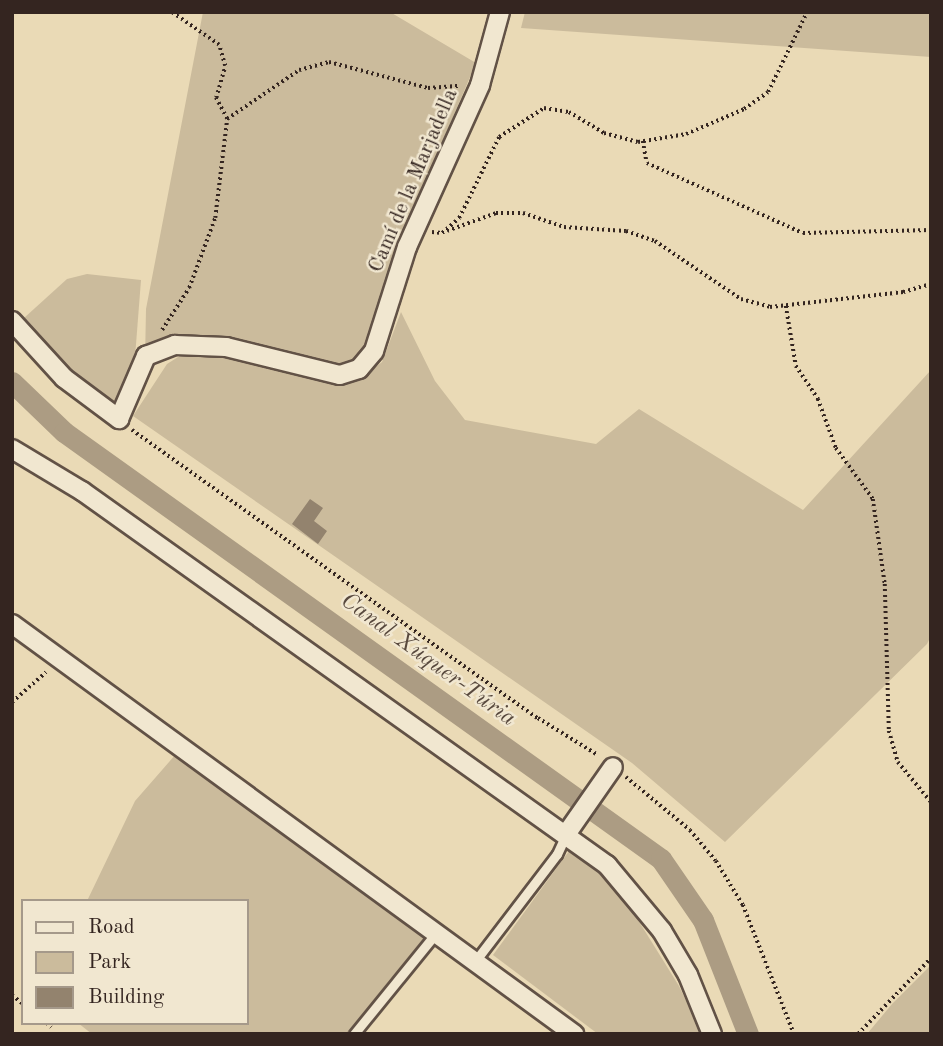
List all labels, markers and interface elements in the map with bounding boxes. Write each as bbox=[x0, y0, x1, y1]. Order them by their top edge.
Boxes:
street label: Camí de la Marjadella bbox=[364, 85, 464, 277]
water label: Canal Xúquer-Túria bbox=[335, 587, 521, 733]
legend bbox=[21, 899, 248, 1025]
text: Road bbox=[88, 917, 135, 938]
text: Park bbox=[88, 952, 131, 973]
text: Building bbox=[88, 987, 164, 1008]

